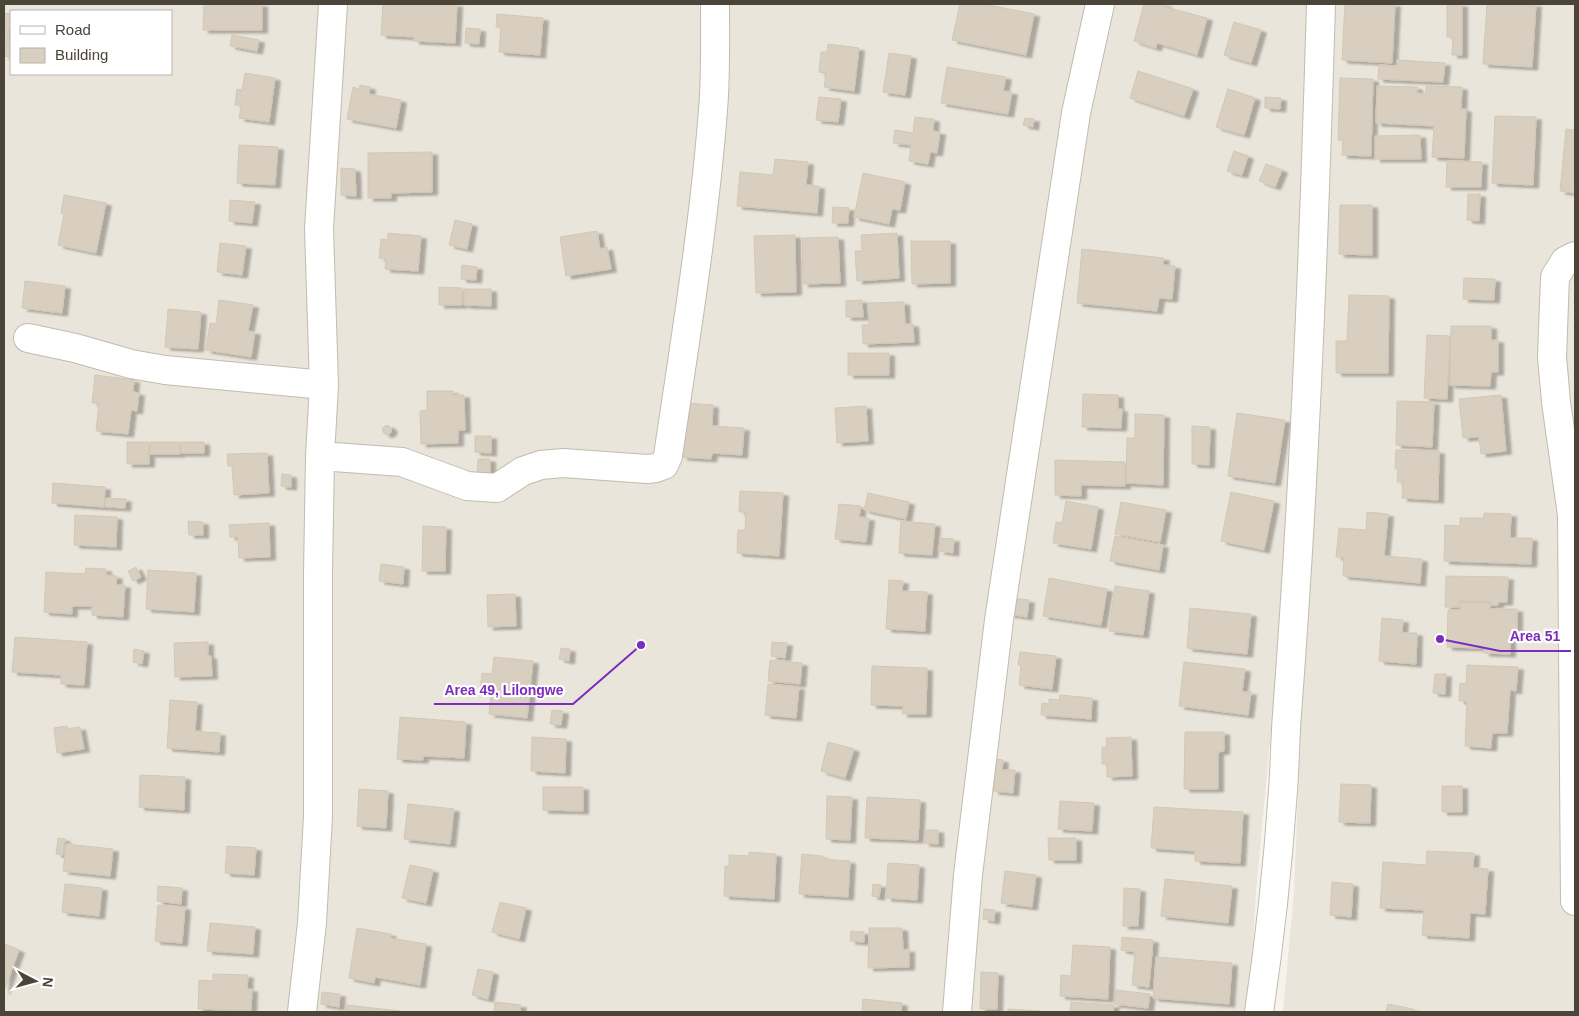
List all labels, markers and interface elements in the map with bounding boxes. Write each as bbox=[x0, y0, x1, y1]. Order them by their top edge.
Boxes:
legend bbox=[10, 10, 172, 75]
text: Road bbox=[55, 21, 91, 38]
text: Building bbox=[55, 46, 108, 63]
callout: Area 51 bbox=[1500, 622, 1571, 651]
text: Area 51 bbox=[1510, 628, 1561, 644]
callout: Area 49, Lilongwe bbox=[434, 675, 573, 704]
text: Area 49, Lilongwe bbox=[444, 682, 564, 698]
north arrow bbox=[10, 956, 60, 1006]
text: N bbox=[39, 976, 56, 988]

